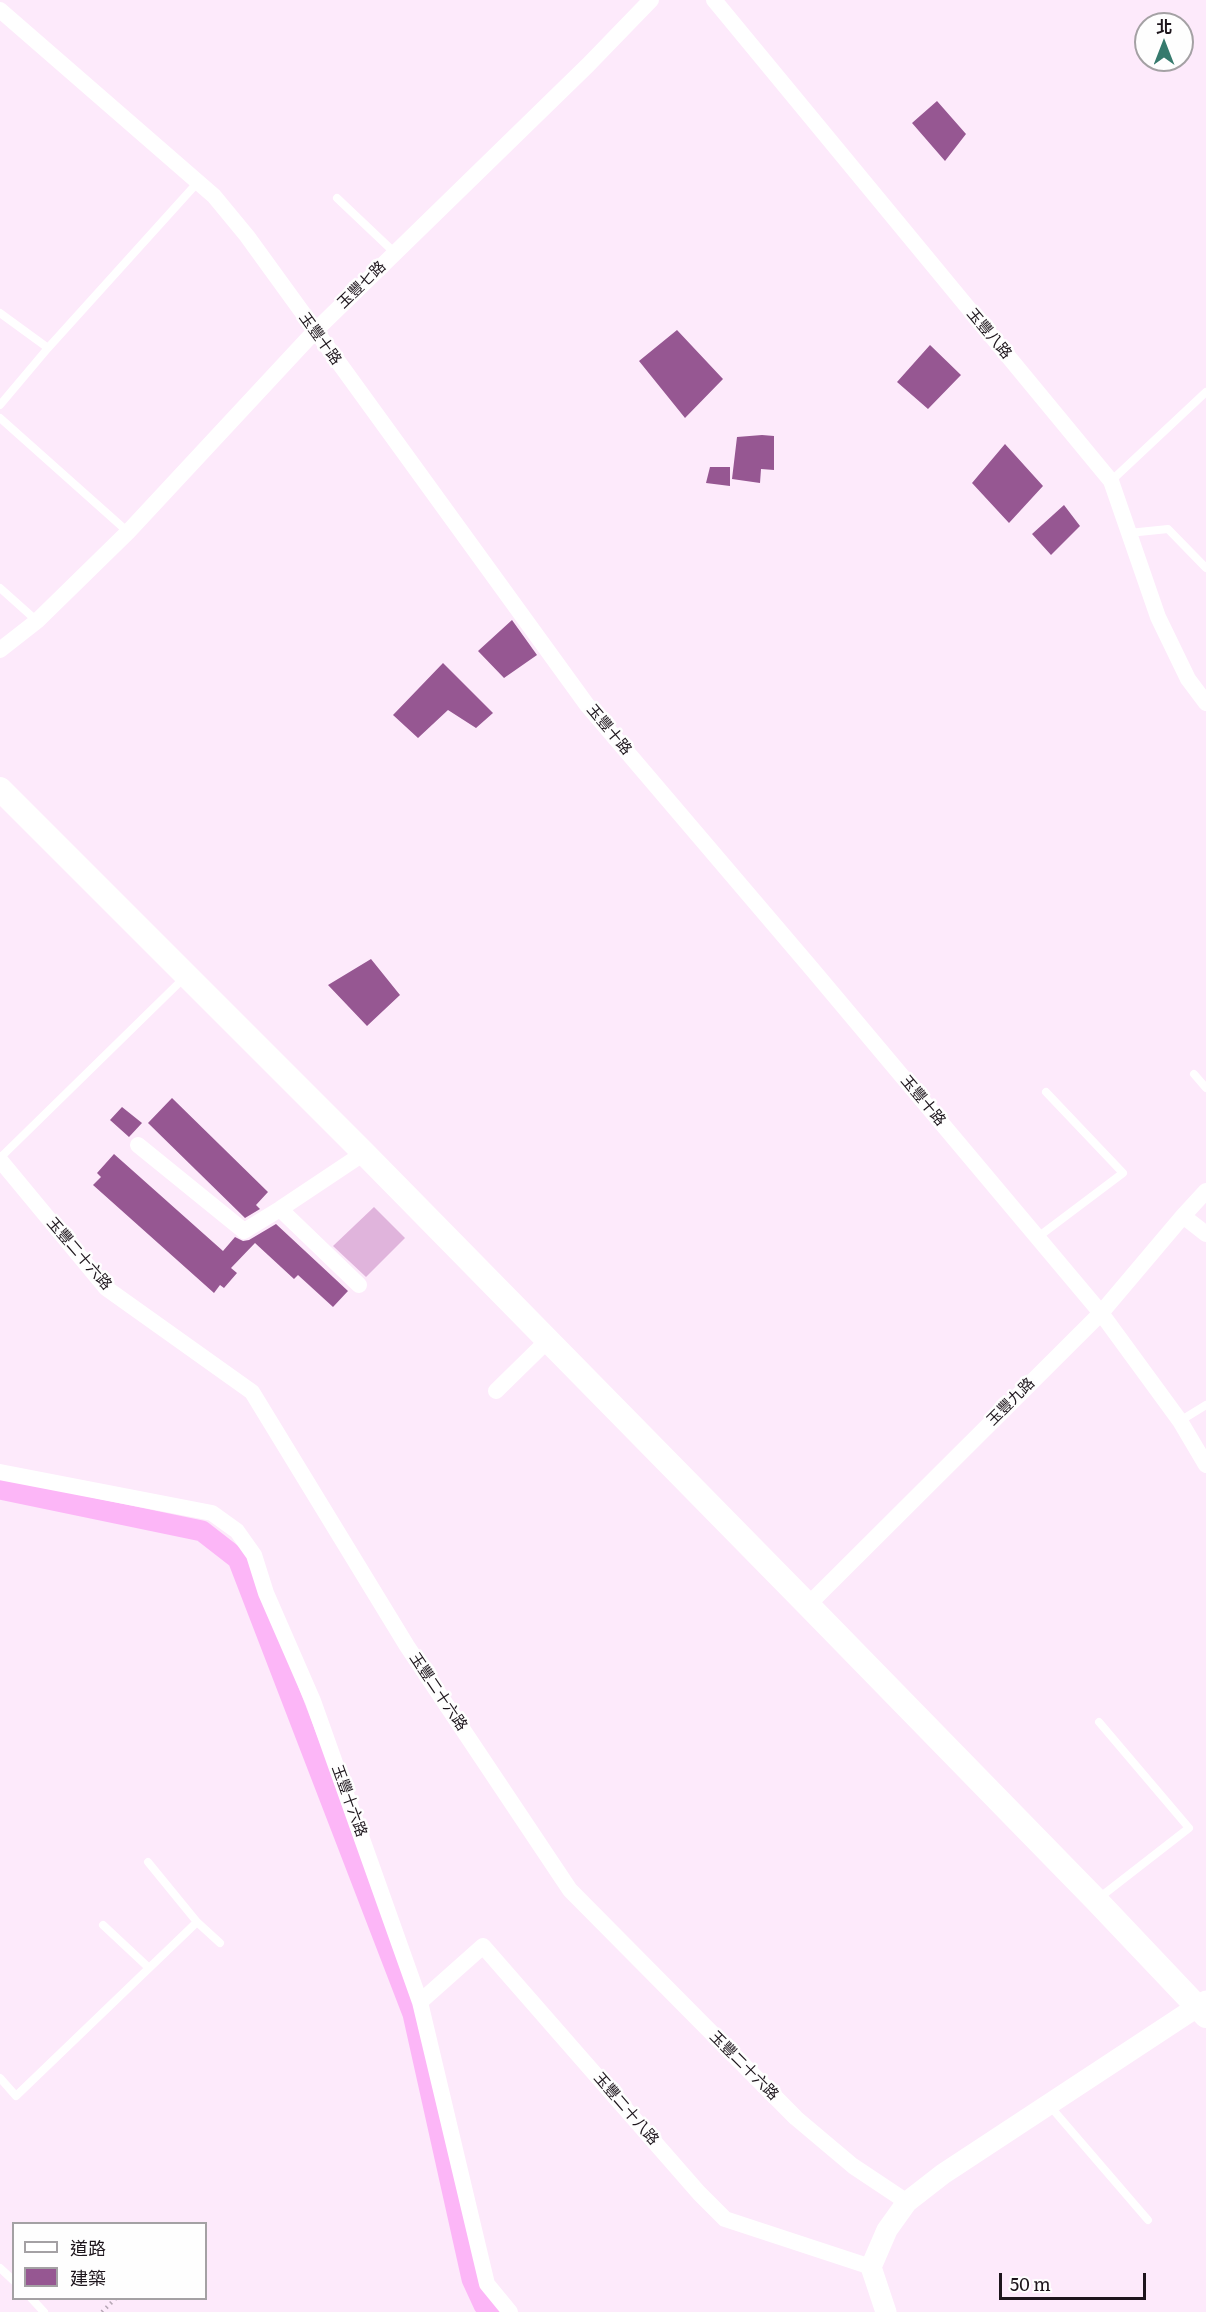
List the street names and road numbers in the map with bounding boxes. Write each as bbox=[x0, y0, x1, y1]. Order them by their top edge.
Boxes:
street label: 玉豐七路 bbox=[334, 258, 390, 312]
street label: 玉豐八路 bbox=[963, 305, 1015, 363]
street label: 玉豐十路 bbox=[295, 309, 345, 369]
street label: 玉豐十路 bbox=[583, 701, 635, 759]
street label: 玉豐十路 bbox=[897, 1072, 949, 1130]
street label: 玉豐二十六路 bbox=[43, 1214, 115, 1294]
street label: 玉豐九路 bbox=[983, 1374, 1039, 1430]
street label: 玉豐二十六路 bbox=[405, 1650, 471, 1734]
street label: 玉豐十六路 bbox=[328, 1763, 370, 1839]
street label: 玉豐二十六路 bbox=[706, 2028, 782, 2104]
street label: 玉豐二十八路 bbox=[590, 2069, 662, 2149]

